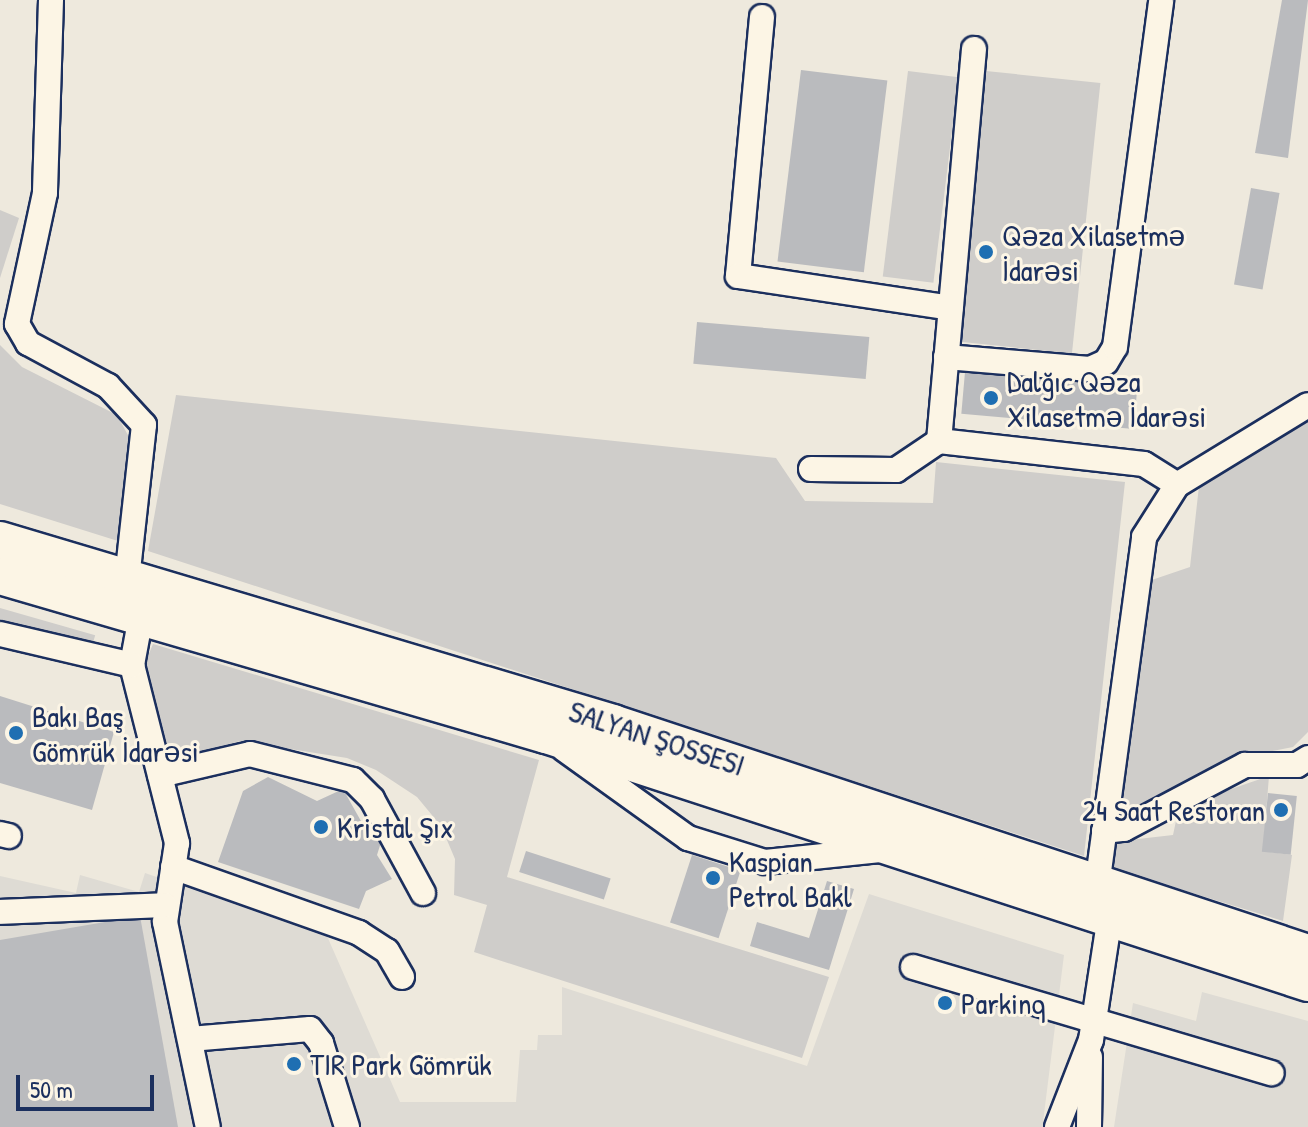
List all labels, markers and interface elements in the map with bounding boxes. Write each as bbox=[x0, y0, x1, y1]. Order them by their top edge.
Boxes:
place label: Qəza Xilasetmə İdarəsi bbox=[1002, 217, 1185, 288]
marker: Qəza Xilasetmə İdarəsi bbox=[977, 243, 995, 261]
place label: Dalğıc Qəza Xilasetmə İdarəsi bbox=[1007, 363, 1206, 434]
marker: Dalğıc Qəza Xilasetmə İdarəsi bbox=[982, 389, 1000, 407]
street label: SALYAN ŞOSSESI bbox=[565, 693, 749, 783]
place label: Bakı Baş Gömrük İdarəsi bbox=[32, 698, 199, 768]
marker: Bakı Baş Gömrük İdarəsi bbox=[7, 724, 25, 742]
place label: 24 Saat Restoran bbox=[1082, 792, 1265, 828]
marker: 24 Saat Restoran bbox=[1272, 801, 1290, 819]
place label: Kristal Şıx bbox=[337, 809, 453, 845]
marker: Kristal Şıx bbox=[312, 818, 330, 836]
place label: Kaspian Petrol Bakl bbox=[729, 843, 852, 914]
marker: Kaspian Petrol Bakl bbox=[704, 869, 722, 887]
place label: Parkinq bbox=[961, 985, 1045, 1021]
marker: Parkinq bbox=[936, 994, 954, 1012]
place label: TIR Park Gömrük bbox=[310, 1046, 492, 1082]
marker: TIR Park Gömrük bbox=[285, 1055, 303, 1073]
scale bar bbox=[20, 1059, 158, 1109]
text: 50 m bbox=[30, 1073, 73, 1105]

